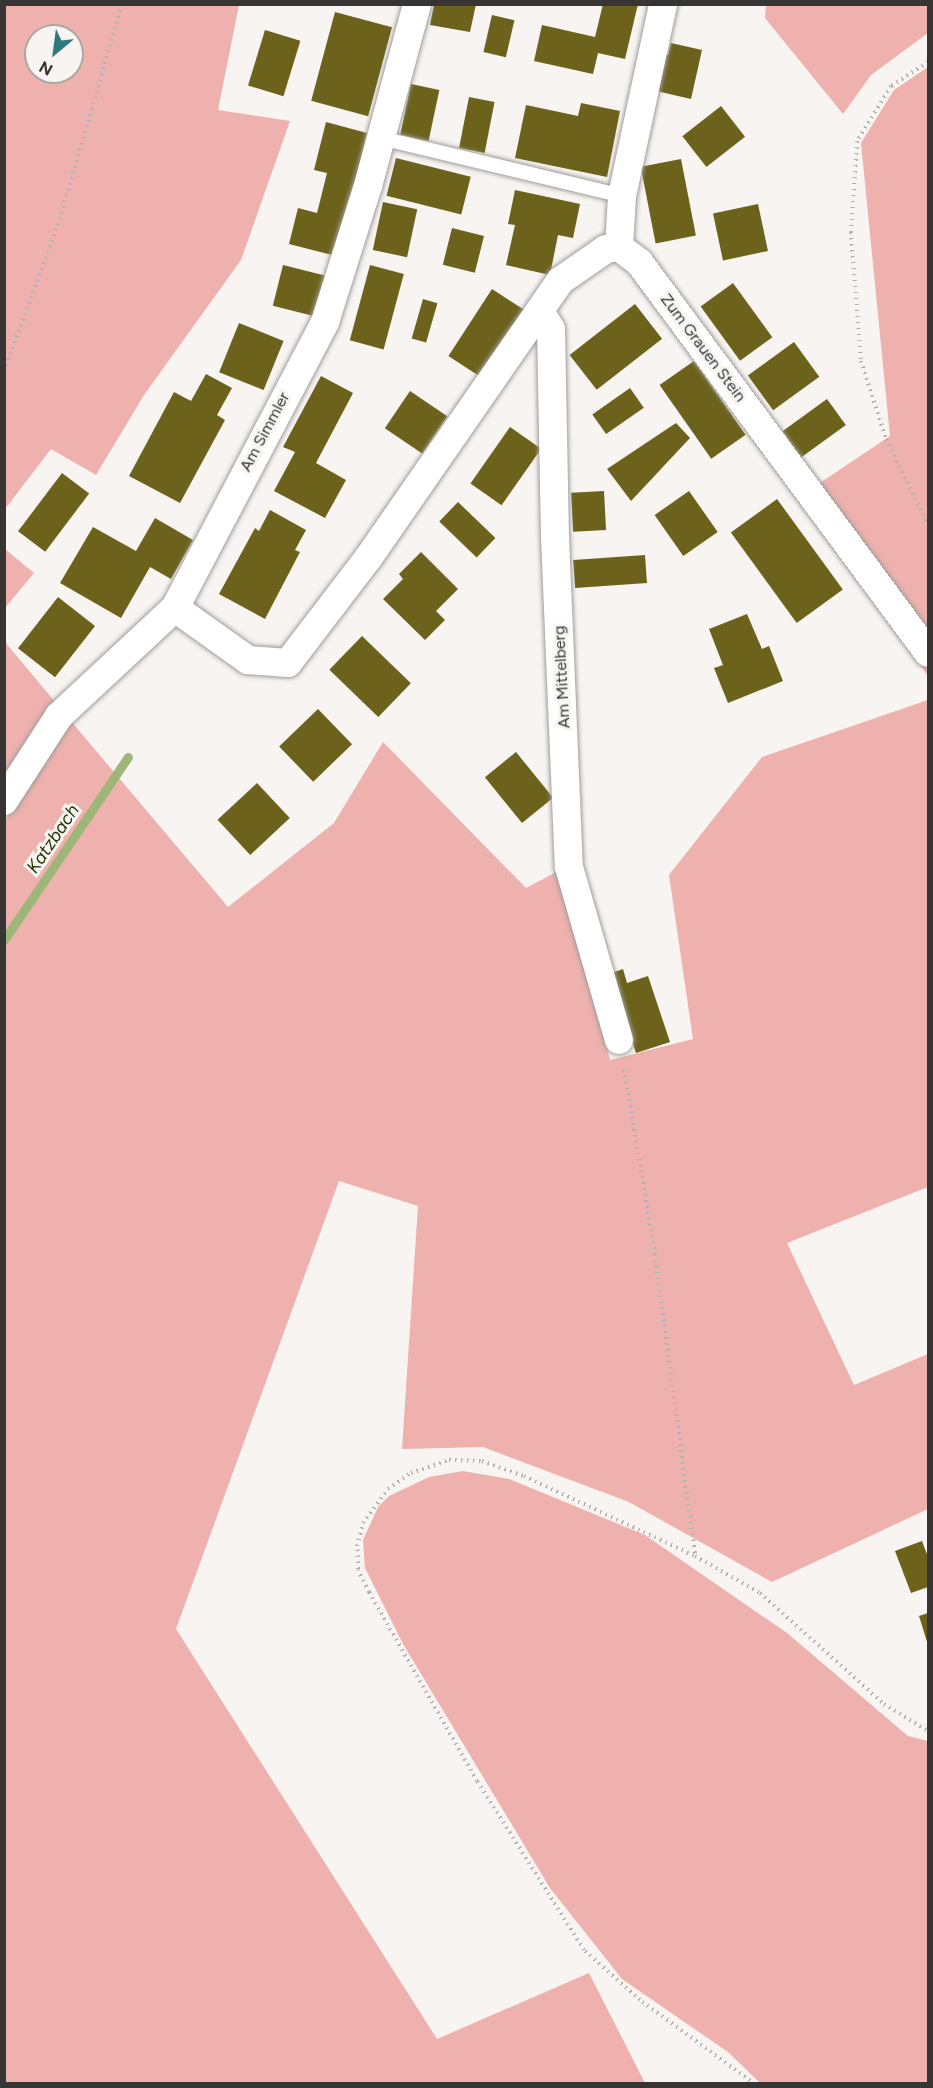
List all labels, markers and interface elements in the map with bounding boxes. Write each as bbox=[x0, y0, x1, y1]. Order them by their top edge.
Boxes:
north arrow bbox=[24, 24, 84, 84]
text: N bbox=[36, 57, 56, 80]
street label: Zum Grauen Stein bbox=[656, 290, 750, 406]
street label: Am Simmler bbox=[236, 389, 294, 475]
street label: Am Mittelberg bbox=[550, 625, 574, 729]
water label: Katzbach bbox=[22, 801, 84, 877]

